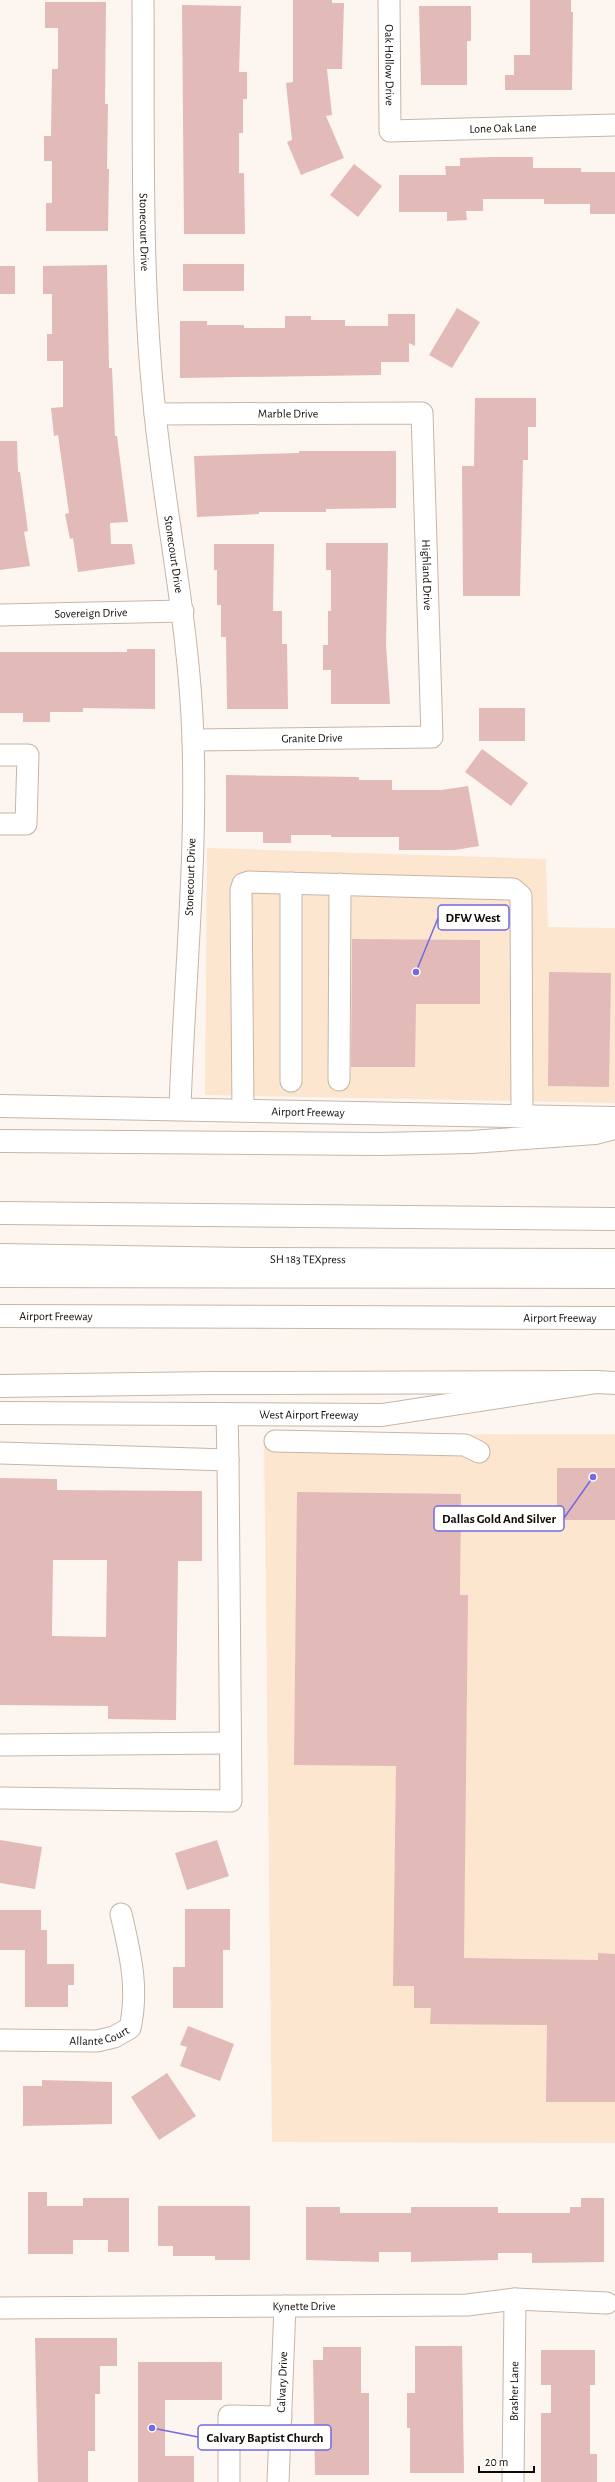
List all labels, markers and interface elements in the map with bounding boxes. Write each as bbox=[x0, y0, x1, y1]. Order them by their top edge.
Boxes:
street label: Oak Hollow Drive bbox=[383, 24, 396, 106]
street label: Lone Oak Lane bbox=[469, 121, 537, 135]
street label: Stonecourt Drive bbox=[138, 193, 151, 271]
street label: Marble Drive bbox=[258, 407, 318, 420]
street label: Stonecourt Drive bbox=[162, 515, 185, 594]
street label: Highland Drive bbox=[420, 539, 434, 611]
street label: Sovereign Drive bbox=[54, 606, 128, 620]
street label: Granite Drive bbox=[281, 731, 343, 745]
street label: Stonecourt Drive bbox=[183, 838, 197, 916]
callout: DFW West bbox=[438, 905, 509, 930]
text: DFW West bbox=[445, 912, 501, 925]
street label: Airport Freeway bbox=[271, 1105, 345, 1120]
street label: SH 183 TEXpress bbox=[270, 1253, 346, 1265]
street label: Airport Freeway bbox=[19, 1310, 93, 1323]
street label: Airport Freeway bbox=[523, 1312, 597, 1325]
street label: West Airport Freeway bbox=[259, 1408, 359, 1422]
callout: Dallas Gold And Silver bbox=[434, 1506, 564, 1531]
text: Dallas Gold And Silver bbox=[442, 1513, 556, 1526]
street label: Allante Court bbox=[69, 2024, 131, 2047]
street label: Kynette Drive bbox=[272, 2300, 336, 2313]
street label: Calvary Drive bbox=[275, 2351, 289, 2413]
street label: Brasher Lane bbox=[508, 2361, 520, 2421]
callout: Calvary Baptist Church bbox=[198, 2425, 331, 2450]
text: Calvary Baptist Church bbox=[206, 2432, 324, 2445]
scale bar bbox=[479, 2448, 534, 2474]
text: 20 m bbox=[485, 2456, 508, 2468]

